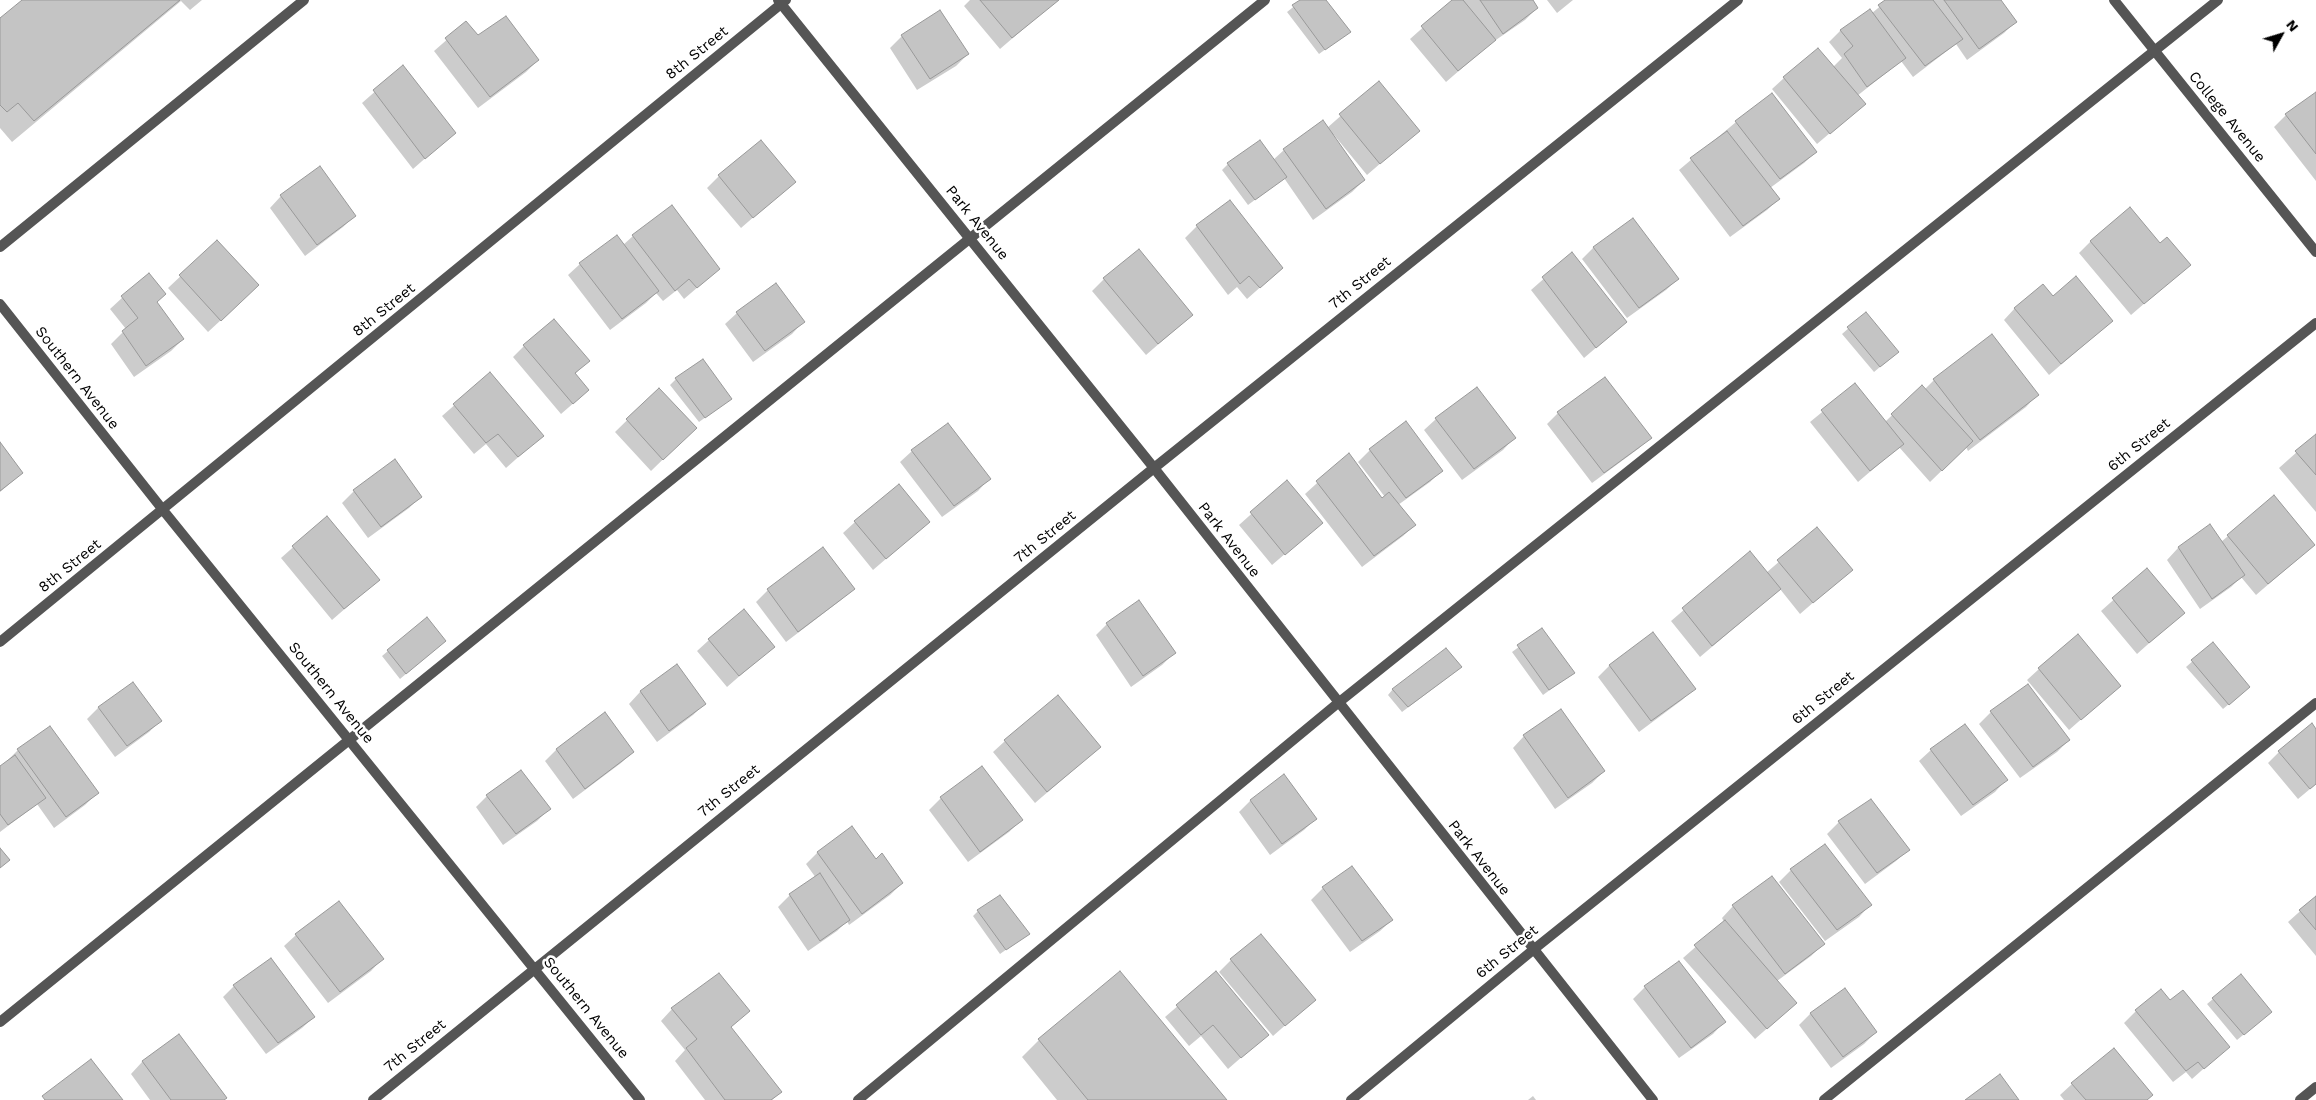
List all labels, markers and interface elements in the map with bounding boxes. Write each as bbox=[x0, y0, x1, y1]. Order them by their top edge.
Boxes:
north arrow bbox=[2256, 10, 2306, 60]
text: N bbox=[2283, 16, 2302, 35]
street label: 8th Street bbox=[662, 22, 732, 84]
street label: College Avenue bbox=[2185, 68, 2269, 166]
street label: Park Avenue bbox=[942, 182, 1012, 264]
street label: 7th Street bbox=[1325, 253, 1395, 313]
street label: 8th Street bbox=[349, 279, 419, 341]
street label: Southern Avenue bbox=[31, 323, 123, 433]
street label: 6th Street bbox=[2104, 414, 2174, 476]
street label: Park Avenue bbox=[1194, 499, 1264, 581]
street label: 7th Street bbox=[1010, 507, 1080, 567]
street label: 8th Street bbox=[35, 535, 105, 597]
street label: Southern Avenue bbox=[284, 639, 378, 747]
street label: 6th Street bbox=[1788, 667, 1858, 729]
street label: 7th Street bbox=[694, 761, 764, 821]
street label: Park Avenue bbox=[1444, 817, 1514, 899]
street label: 6th Street bbox=[1472, 921, 1542, 983]
street label: Southern Avenue bbox=[539, 954, 633, 1062]
street label: 7th Street bbox=[380, 1016, 450, 1076]

